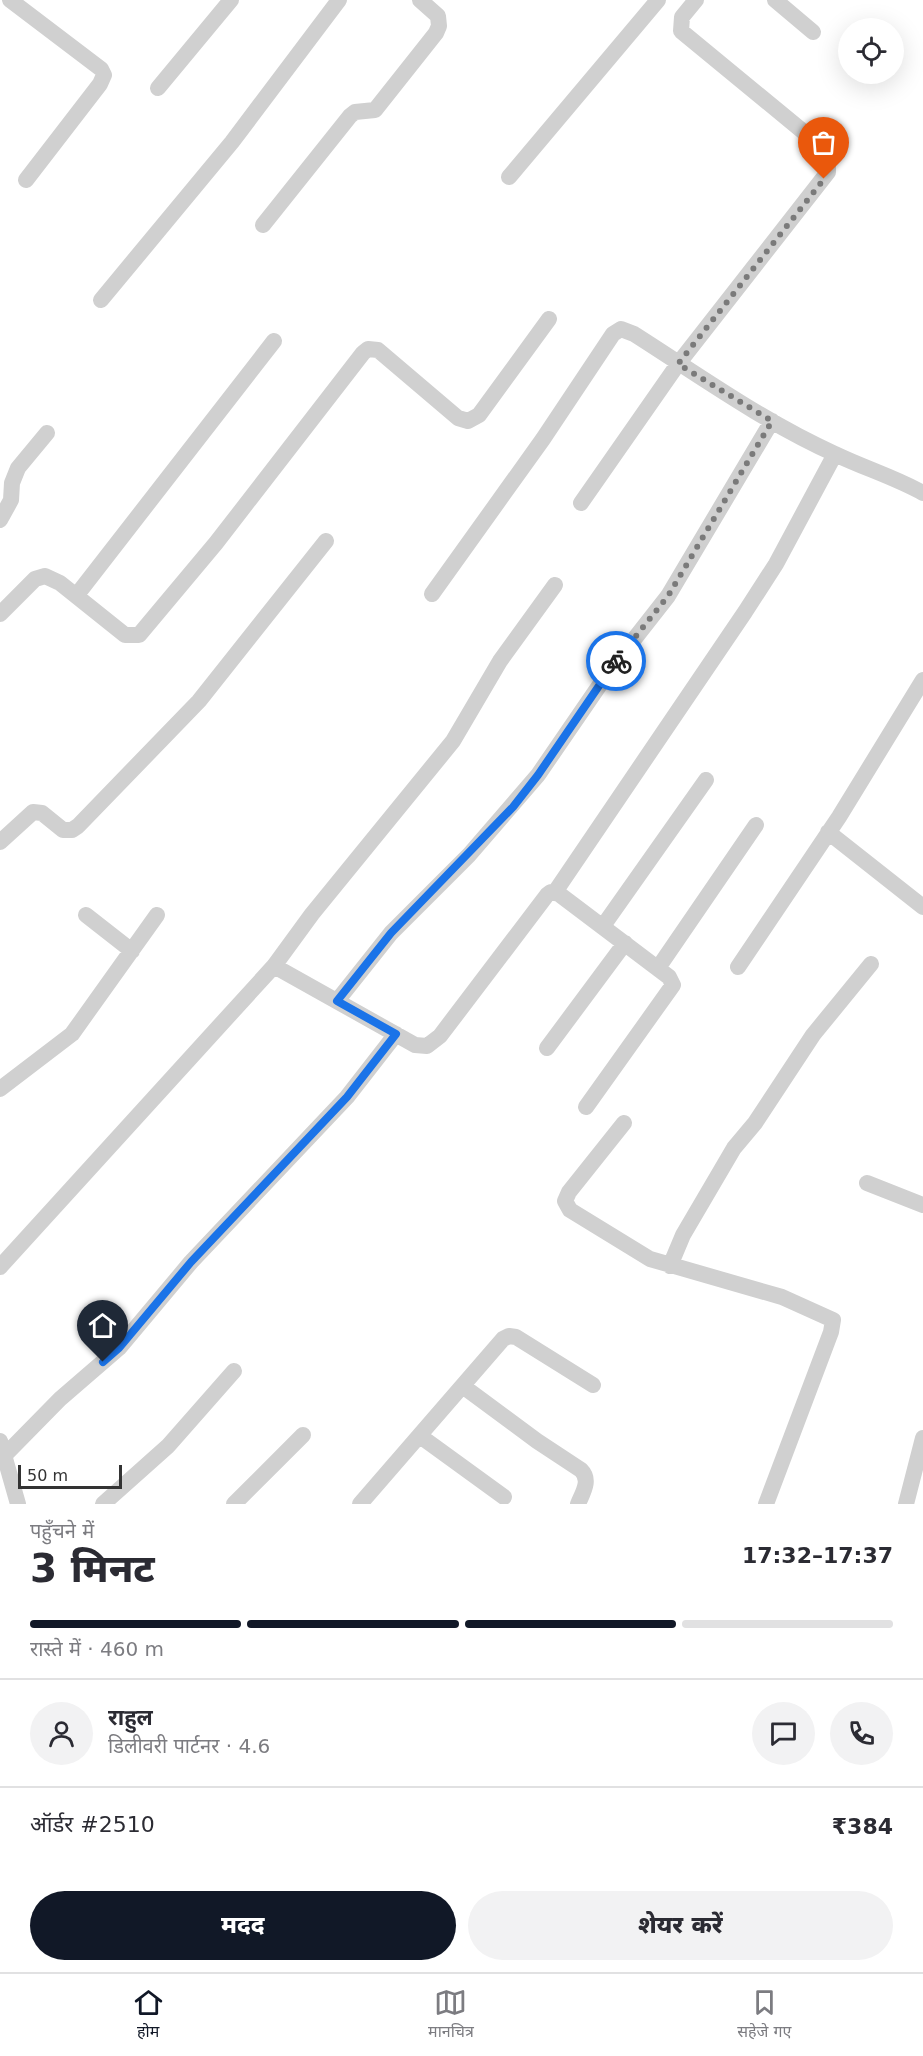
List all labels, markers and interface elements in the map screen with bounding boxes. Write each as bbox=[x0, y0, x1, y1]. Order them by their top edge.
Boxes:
map controls bbox=[838, 18, 904, 84]
button: locate bbox=[838, 18, 904, 84]
pin bbox=[798, 117, 849, 179]
icon: bag bbox=[807, 126, 840, 159]
courier bbox=[586, 631, 646, 691]
icon: bike bbox=[600, 645, 633, 678]
pin bbox=[77, 1300, 128, 1362]
icon: home bbox=[86, 1309, 119, 1342]
scale bar bbox=[18, 1462, 122, 1490]
text: 50 m bbox=[27, 1466, 68, 1485]
text: पहुँचने में bbox=[30, 1519, 94, 1543]
text: 17:32–17:37 bbox=[742, 1543, 893, 1568]
text: 3 मिनट bbox=[30, 1546, 155, 1591]
text: रास्ते में · 460 m bbox=[30, 1637, 164, 1661]
button: person bbox=[30, 1702, 93, 1765]
button: chat bbox=[752, 1702, 815, 1765]
button: phone bbox=[830, 1702, 893, 1765]
text: राहुल bbox=[108, 1705, 153, 1730]
text: डिलीवरी पार्टनर · 4.6 bbox=[108, 1734, 270, 1758]
text: ऑर्डर #2510 bbox=[30, 1812, 155, 1837]
text: ₹384 bbox=[832, 1814, 893, 1839]
button: मदद bbox=[30, 1891, 456, 1960]
button: शेयर करें bbox=[468, 1891, 893, 1960]
tab: होम bbox=[132, 1986, 165, 2044]
tab: मानचित्र bbox=[428, 1986, 474, 2044]
tab: सहेजे गए bbox=[737, 1986, 791, 2044]

